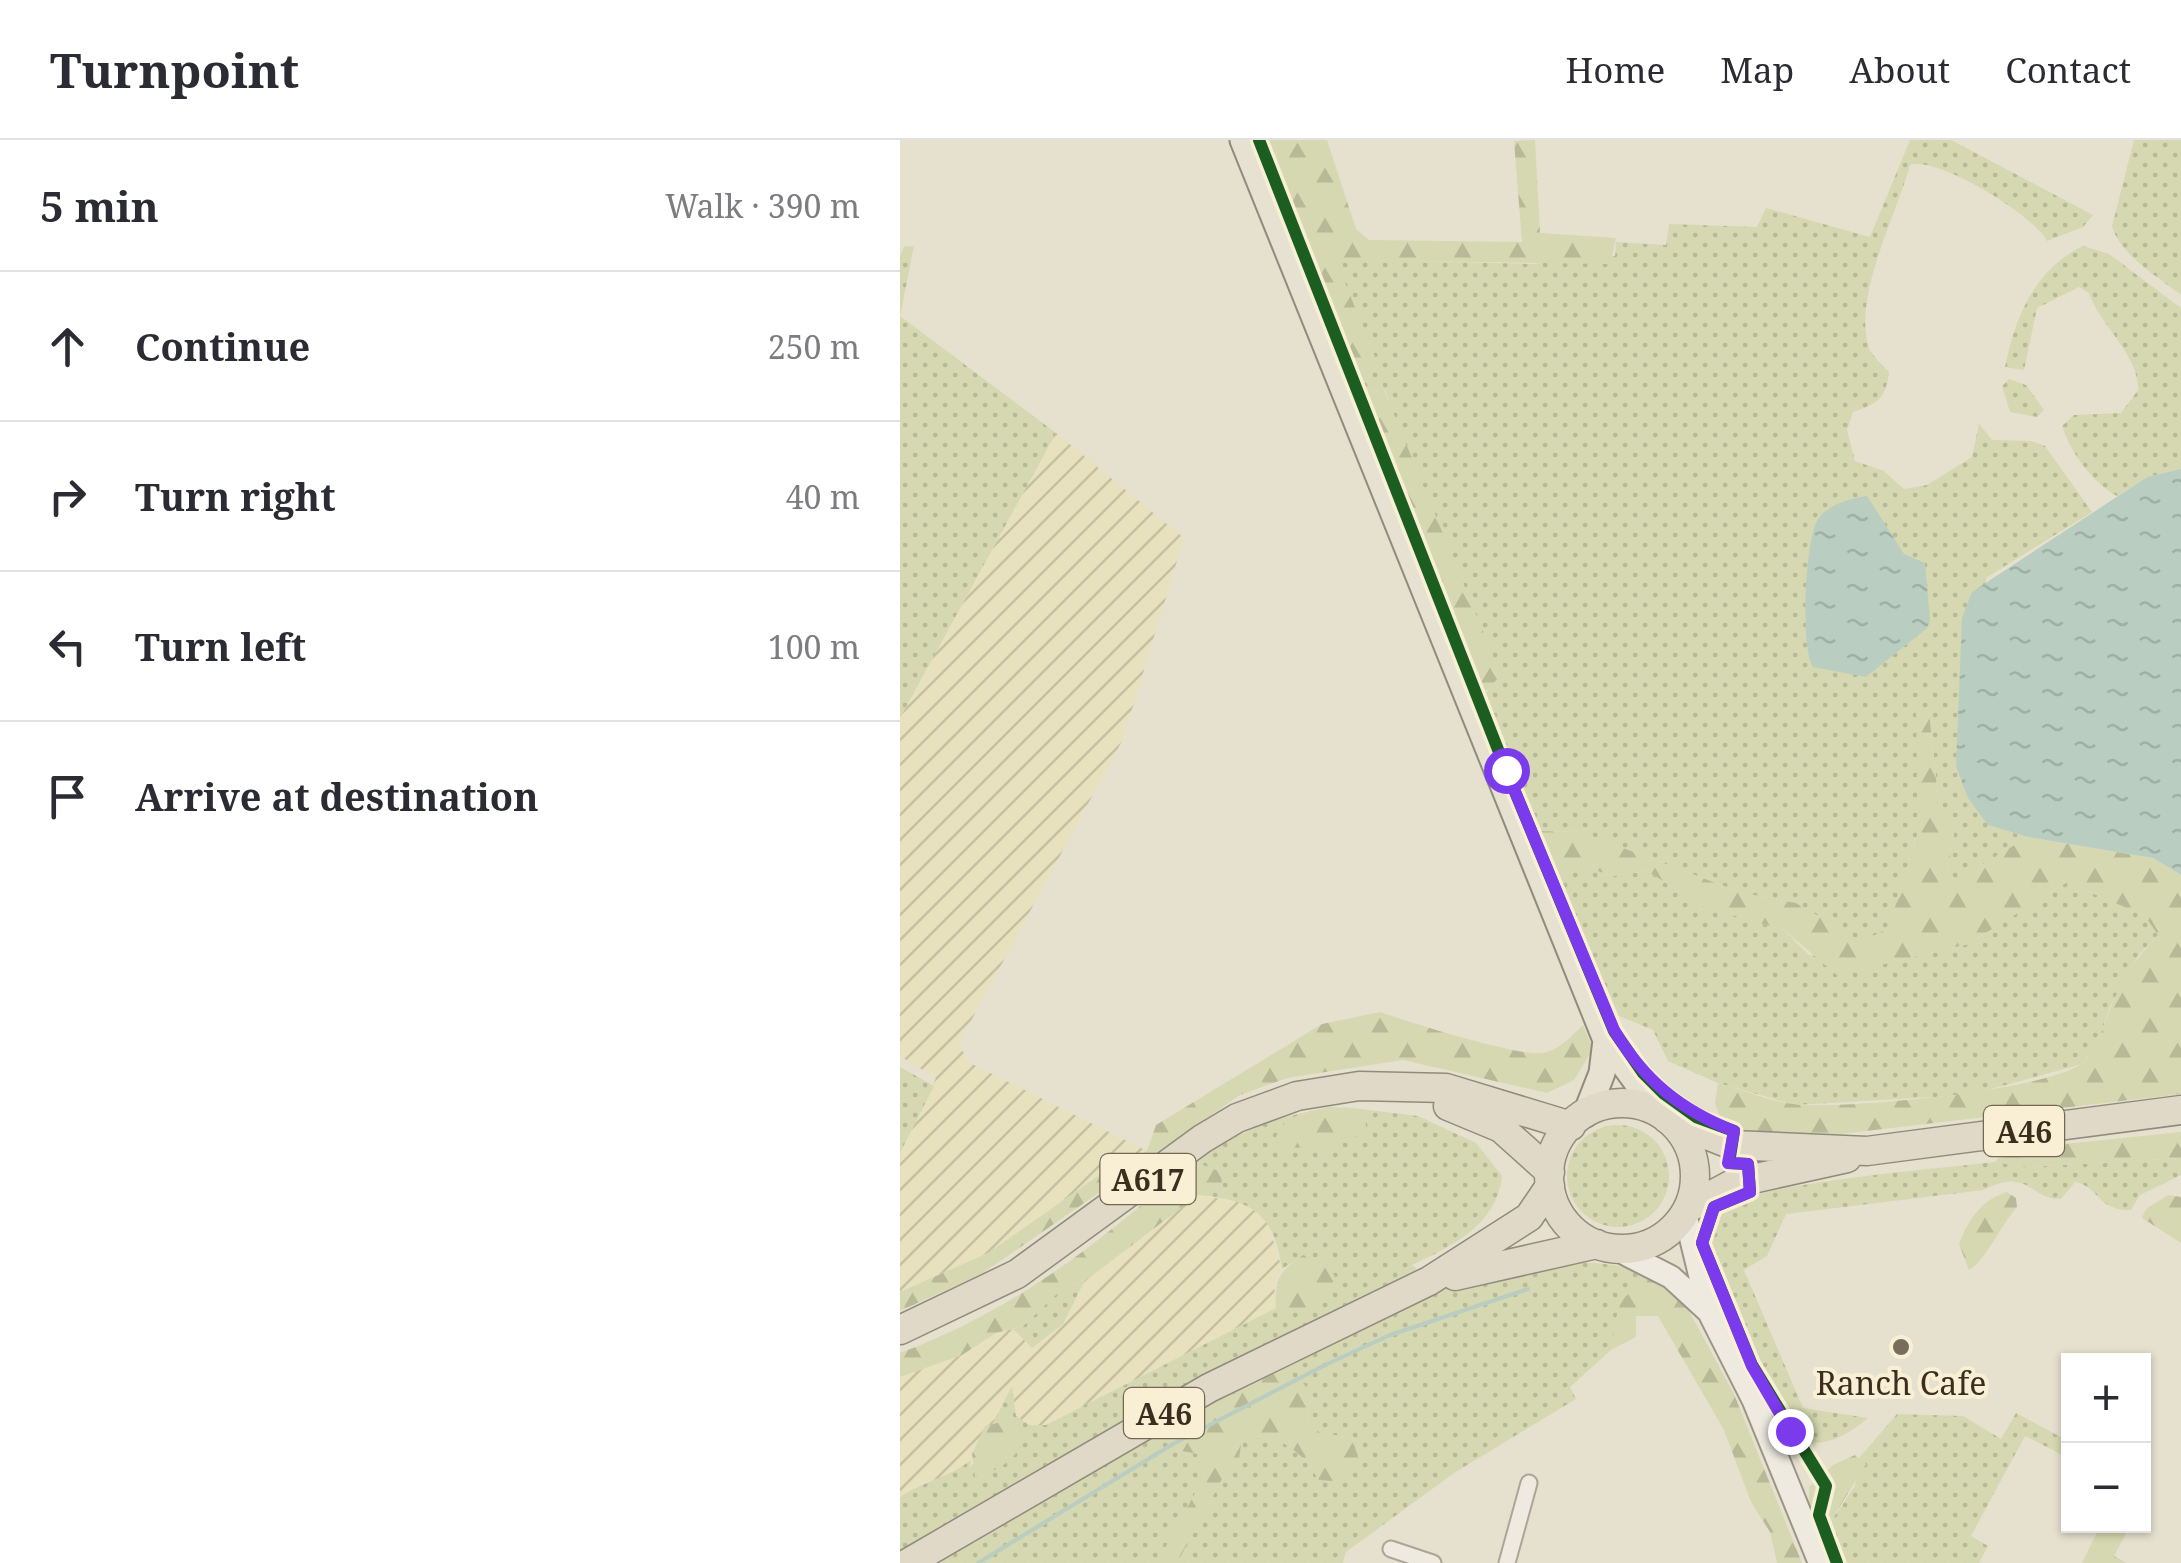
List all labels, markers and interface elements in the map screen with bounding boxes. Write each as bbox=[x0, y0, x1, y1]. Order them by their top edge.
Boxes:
text: Turnpoint bbox=[50, 37, 299, 102]
text: Home bbox=[1565, 46, 1665, 93]
text: Map bbox=[1720, 46, 1794, 93]
text: About bbox=[1849, 46, 1950, 93]
text: Contact bbox=[2005, 46, 2131, 93]
text: 5 min bbox=[40, 177, 159, 234]
text: Walk · 390 m bbox=[665, 184, 860, 227]
icon: ahead bbox=[40, 319, 95, 374]
text: Continue bbox=[135, 320, 310, 372]
text: 250 m bbox=[768, 325, 860, 368]
icon: right bbox=[40, 469, 95, 524]
text: Turn right bbox=[135, 470, 336, 522]
text: 40 m bbox=[786, 475, 860, 518]
icon: left bbox=[40, 619, 95, 674]
text: Turn left bbox=[135, 620, 306, 672]
text: 100 m bbox=[768, 625, 860, 668]
route start bbox=[1484, 748, 1530, 794]
icon: arrive bbox=[40, 769, 95, 824]
text: Arrive at destination bbox=[135, 770, 539, 822]
road number: A46 bbox=[1984, 1106, 2064, 1156]
road number: A617 bbox=[1100, 1154, 1196, 1204]
marker: Ranch Cafe bbox=[1890, 1336, 1912, 1358]
map controls bbox=[2061, 1353, 2151, 1533]
button: + bbox=[2061, 1353, 2151, 1443]
place label: Ranch Cafe bbox=[1816, 1361, 1986, 1404]
road number: A46 bbox=[1124, 1388, 1204, 1438]
route end bbox=[1768, 1409, 1814, 1455]
button: − bbox=[2061, 1443, 2151, 1533]

